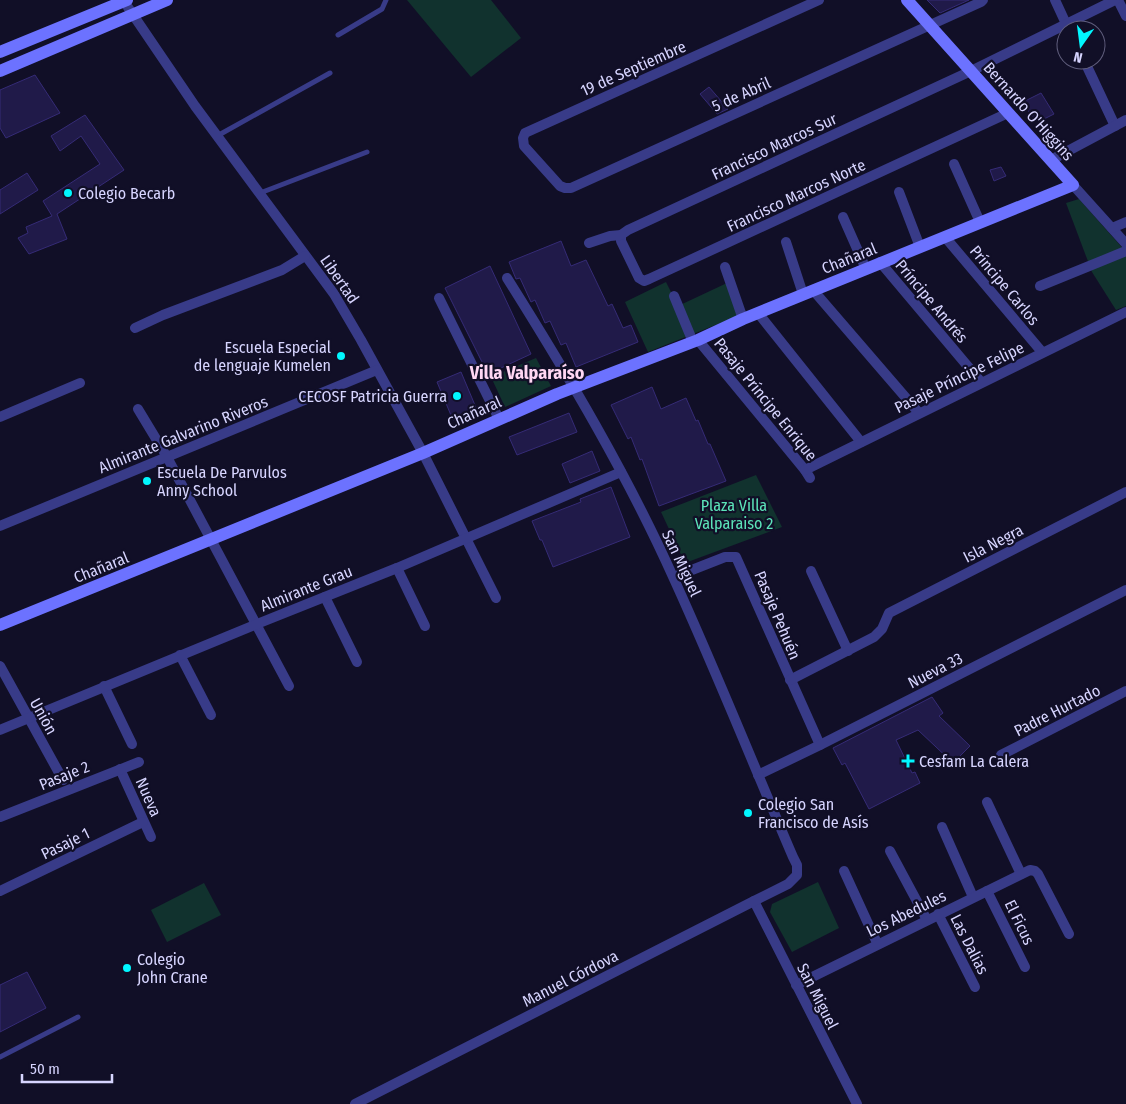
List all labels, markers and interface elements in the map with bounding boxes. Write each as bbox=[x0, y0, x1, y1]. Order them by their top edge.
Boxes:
north arrow bbox=[1056, 20, 1106, 70]
street label: 19 de Septiembre bbox=[578, 37, 689, 100]
text: N bbox=[1072, 48, 1084, 66]
street label: Bernardo O'Higgins bbox=[979, 58, 1078, 165]
street label: 5 de Abril bbox=[709, 73, 773, 116]
street label: Francisco Marcos Sur bbox=[709, 109, 840, 184]
street label: Francisco Marcos Norte bbox=[724, 155, 869, 236]
place label: Colegio Becarb bbox=[78, 184, 175, 203]
marker: Colegio Becarb bbox=[62, 187, 74, 199]
street label: Chañaral bbox=[819, 239, 879, 278]
street label: Príncipe Carlos bbox=[966, 242, 1043, 329]
street label: Libertad bbox=[316, 251, 363, 307]
street label: Príncipe Andrés bbox=[891, 256, 972, 347]
street label: Pasaje Príncipe Enrique bbox=[710, 334, 821, 465]
place label: Escuela Especial de lenguaje Kumelen bbox=[194, 338, 331, 375]
street label: Pasaje Príncipe Felipe bbox=[891, 338, 1027, 417]
marker: Escuela Especial de lenguaje Kumelen bbox=[335, 350, 347, 362]
district label: Villa Valparaíso bbox=[469, 362, 585, 384]
place label: CECOSF Patricia Guerra bbox=[298, 387, 447, 406]
marker: CECOSF Patricia Guerra bbox=[451, 390, 463, 402]
street label: Almirante Galvarino Riveros bbox=[96, 392, 271, 477]
street label: Chañaral bbox=[444, 392, 504, 433]
place label: Escuela De Parvulos Anny School bbox=[157, 463, 287, 500]
marker: Escuela De Parvulos Anny School bbox=[141, 475, 153, 487]
park label: Plaza Villa Valparaiso 2 bbox=[695, 496, 773, 533]
street label: Isla Negra bbox=[960, 520, 1027, 567]
street label: San Miguel bbox=[658, 527, 705, 600]
street label: Chañaral bbox=[71, 548, 131, 587]
street label: Almirante Grau bbox=[257, 561, 355, 616]
street label: Pasaje Pehuén bbox=[750, 568, 805, 662]
street label: Nueva 33 bbox=[905, 649, 966, 692]
street label: Padre Hurtado bbox=[1011, 681, 1104, 740]
street label: Unión bbox=[26, 695, 61, 738]
place label: Cesfam La Calera bbox=[919, 752, 1029, 771]
marker: Cesfam La Calera bbox=[901, 754, 915, 768]
street label: Pasaje 2 bbox=[36, 757, 92, 794]
street label: Nueva bbox=[132, 775, 166, 820]
place label: Colegio San Francisco de Asís bbox=[758, 795, 869, 832]
marker: Colegio San Francisco de Asís bbox=[742, 807, 754, 819]
street label: Pasaje 1 bbox=[38, 824, 93, 863]
street label: Los Abedules bbox=[863, 886, 949, 941]
street label: El Ficus bbox=[1001, 897, 1039, 948]
street label: Las Dalias bbox=[946, 911, 993, 978]
street label: Manuel Córdova bbox=[519, 946, 621, 1011]
place label: Colegio John Crane bbox=[137, 950, 208, 987]
street label: San Miguel bbox=[793, 960, 842, 1032]
marker: Colegio John Crane bbox=[121, 962, 133, 974]
scale bar bbox=[22, 1052, 112, 1084]
text: 50 m bbox=[30, 1060, 60, 1078]

